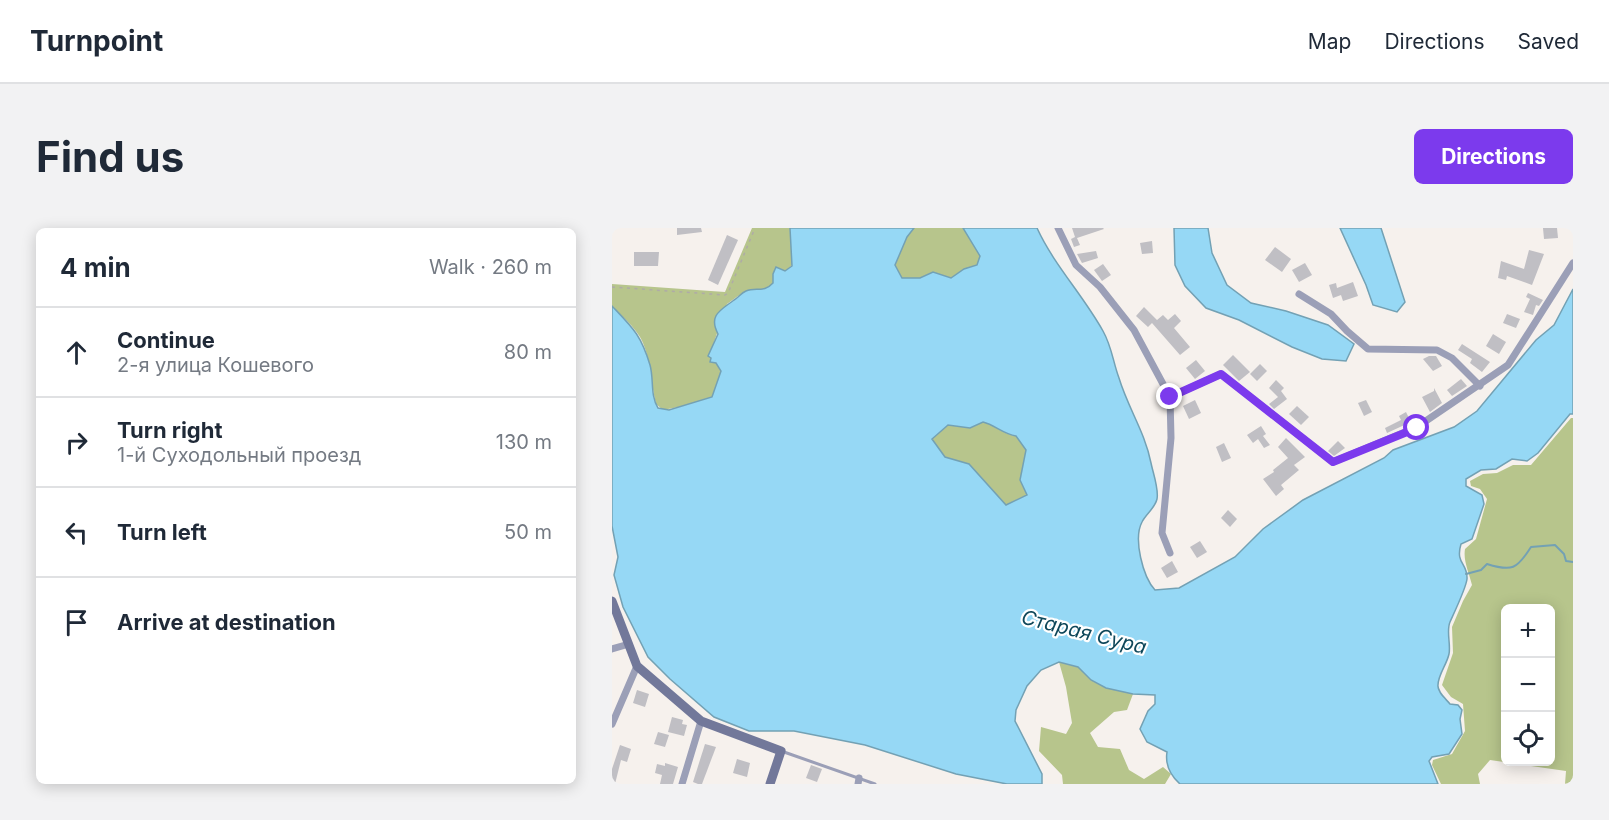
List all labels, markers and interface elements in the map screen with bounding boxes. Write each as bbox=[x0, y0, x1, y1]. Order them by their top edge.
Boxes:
text: Turnpoint bbox=[30, 24, 163, 58]
text: Map bbox=[1308, 29, 1351, 54]
text: Directions bbox=[1384, 29, 1485, 54]
text: Saved bbox=[1518, 29, 1579, 54]
button: Directions bbox=[1414, 129, 1573, 184]
text: Find us bbox=[36, 131, 184, 182]
text: 4 min bbox=[60, 252, 131, 283]
text: Walk · 260 m bbox=[429, 255, 552, 279]
text: Continue bbox=[117, 327, 215, 353]
icon: ahead bbox=[60, 336, 93, 369]
text: 80 m bbox=[504, 340, 552, 364]
text: 2-я улица Кошевого bbox=[117, 353, 314, 377]
route end bbox=[1156, 383, 1182, 409]
route start bbox=[1403, 414, 1429, 440]
text: Turn right bbox=[117, 417, 223, 443]
icon: right bbox=[60, 426, 93, 459]
text: 130 m bbox=[496, 430, 552, 454]
text: 1-й Суходольный проезд bbox=[117, 443, 361, 467]
icon: left bbox=[60, 516, 93, 549]
text: Turn left bbox=[117, 519, 207, 545]
text: 50 m bbox=[504, 520, 552, 544]
map controls bbox=[1501, 604, 1555, 766]
button: + bbox=[1501, 604, 1555, 658]
water label: Старая Сура bbox=[1019, 605, 1149, 659]
icon: arrive bbox=[60, 606, 93, 639]
text: Arrive at destination bbox=[117, 609, 336, 635]
button: − bbox=[1501, 658, 1555, 712]
button: locate bbox=[1501, 712, 1555, 766]

